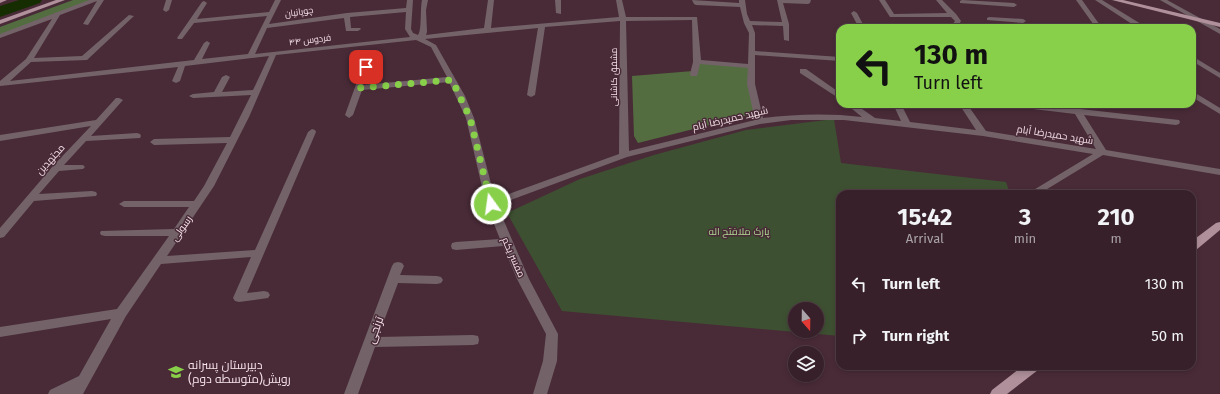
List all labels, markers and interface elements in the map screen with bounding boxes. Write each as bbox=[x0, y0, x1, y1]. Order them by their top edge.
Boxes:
street label: چوپانیان bbox=[284, 5, 314, 20]
street label: فردوس ۴۴ bbox=[288, 32, 332, 48]
text: 130 m bbox=[914, 38, 988, 71]
icon: left bbox=[848, 40, 900, 92]
street label: مشفق کاشانی bbox=[609, 48, 620, 106]
pin bbox=[349, 50, 383, 84]
icon: arrive bbox=[355, 56, 377, 78]
text: Turn left bbox=[914, 72, 983, 94]
street label: شهید حمیدرضا آبام bbox=[691, 104, 770, 135]
street label: شهید حمیدرضا آبام bbox=[1016, 123, 1094, 148]
street label: مجتهدین bbox=[34, 142, 68, 177]
position arrow bbox=[470, 183, 512, 225]
text: 15:42 bbox=[897, 203, 952, 231]
text: 3 bbox=[1019, 203, 1031, 231]
text: 210 bbox=[1098, 203, 1135, 231]
street label: رسولی bbox=[169, 214, 195, 244]
park label: پارک ملافتح اله bbox=[708, 226, 770, 238]
text: Arrival bbox=[906, 231, 944, 246]
text: min bbox=[1014, 231, 1036, 246]
text: m bbox=[1111, 231, 1122, 246]
street label: مفسر یکم bbox=[498, 235, 527, 280]
icon: left bbox=[848, 273, 870, 295]
text: Turn left bbox=[882, 275, 940, 293]
text: 130 m bbox=[1145, 275, 1184, 293]
north arrow bbox=[788, 302, 824, 338]
map controls bbox=[788, 302, 824, 382]
street label: ترنجی bbox=[364, 314, 387, 345]
icon: right bbox=[848, 325, 870, 347]
text: Turn right bbox=[882, 327, 949, 345]
text: 50 m bbox=[1151, 327, 1184, 345]
button: layers bbox=[788, 346, 824, 382]
place label: دبیرستان پسرانه رویش(متوسطه دوم) bbox=[188, 358, 291, 387]
school or university icon: دبیرستان پسرانه رویش(متوسطه دوم) bbox=[167, 363, 185, 381]

